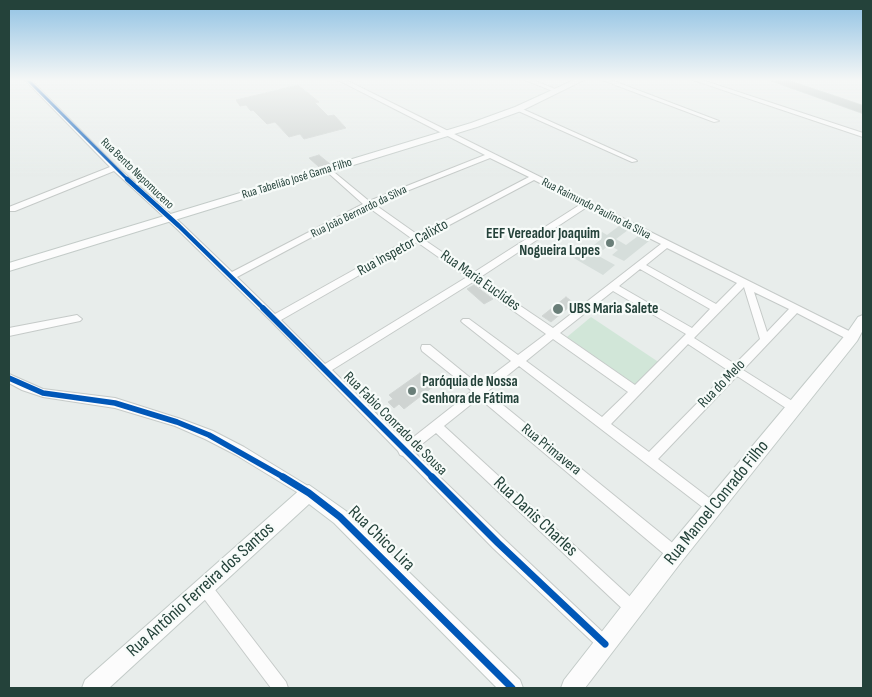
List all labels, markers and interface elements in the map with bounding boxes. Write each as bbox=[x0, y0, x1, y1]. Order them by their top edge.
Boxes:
street label: Rua Bento Nepomuceno bbox=[97, 135, 177, 213]
street label: Rua Tabelião José Gama Filho bbox=[240, 155, 354, 203]
street label: Rua Raimundo Paulino da Silva bbox=[539, 175, 653, 243]
street label: Rua João Bernardo da Silva bbox=[309, 183, 409, 241]
street label: Rua Inspetor Calixto bbox=[355, 216, 451, 280]
place label: EEF Vereador Joaquim Nogueira Lopes bbox=[486, 225, 600, 260]
marker: EEF Vereador Joaquim Nogueira Lopes bbox=[604, 237, 616, 249]
street label: Rua Maria Euclides bbox=[437, 247, 523, 315]
place label: UBS Maria Salete bbox=[569, 300, 658, 318]
marker: UBS Maria Salete bbox=[551, 302, 565, 316]
street label: Rua do Melo bbox=[695, 356, 749, 412]
street label: Rua Fabio Conrado de Sousa bbox=[339, 368, 451, 480]
place label: Paróquia de Nossa Senhora de Fátima bbox=[422, 373, 519, 408]
marker: Paróquia de Nossa Senhora de Fátima bbox=[406, 385, 418, 397]
street label: Rua Primavera bbox=[517, 420, 585, 480]
street label: Rua Manoel Conrado Filho bbox=[660, 436, 774, 570]
street label: Rua Danis Charles bbox=[488, 473, 582, 561]
street label: Rua Chico Lira bbox=[343, 502, 419, 576]
street label: Rua Antônio Ferreira dos Santos bbox=[123, 518, 279, 662]

